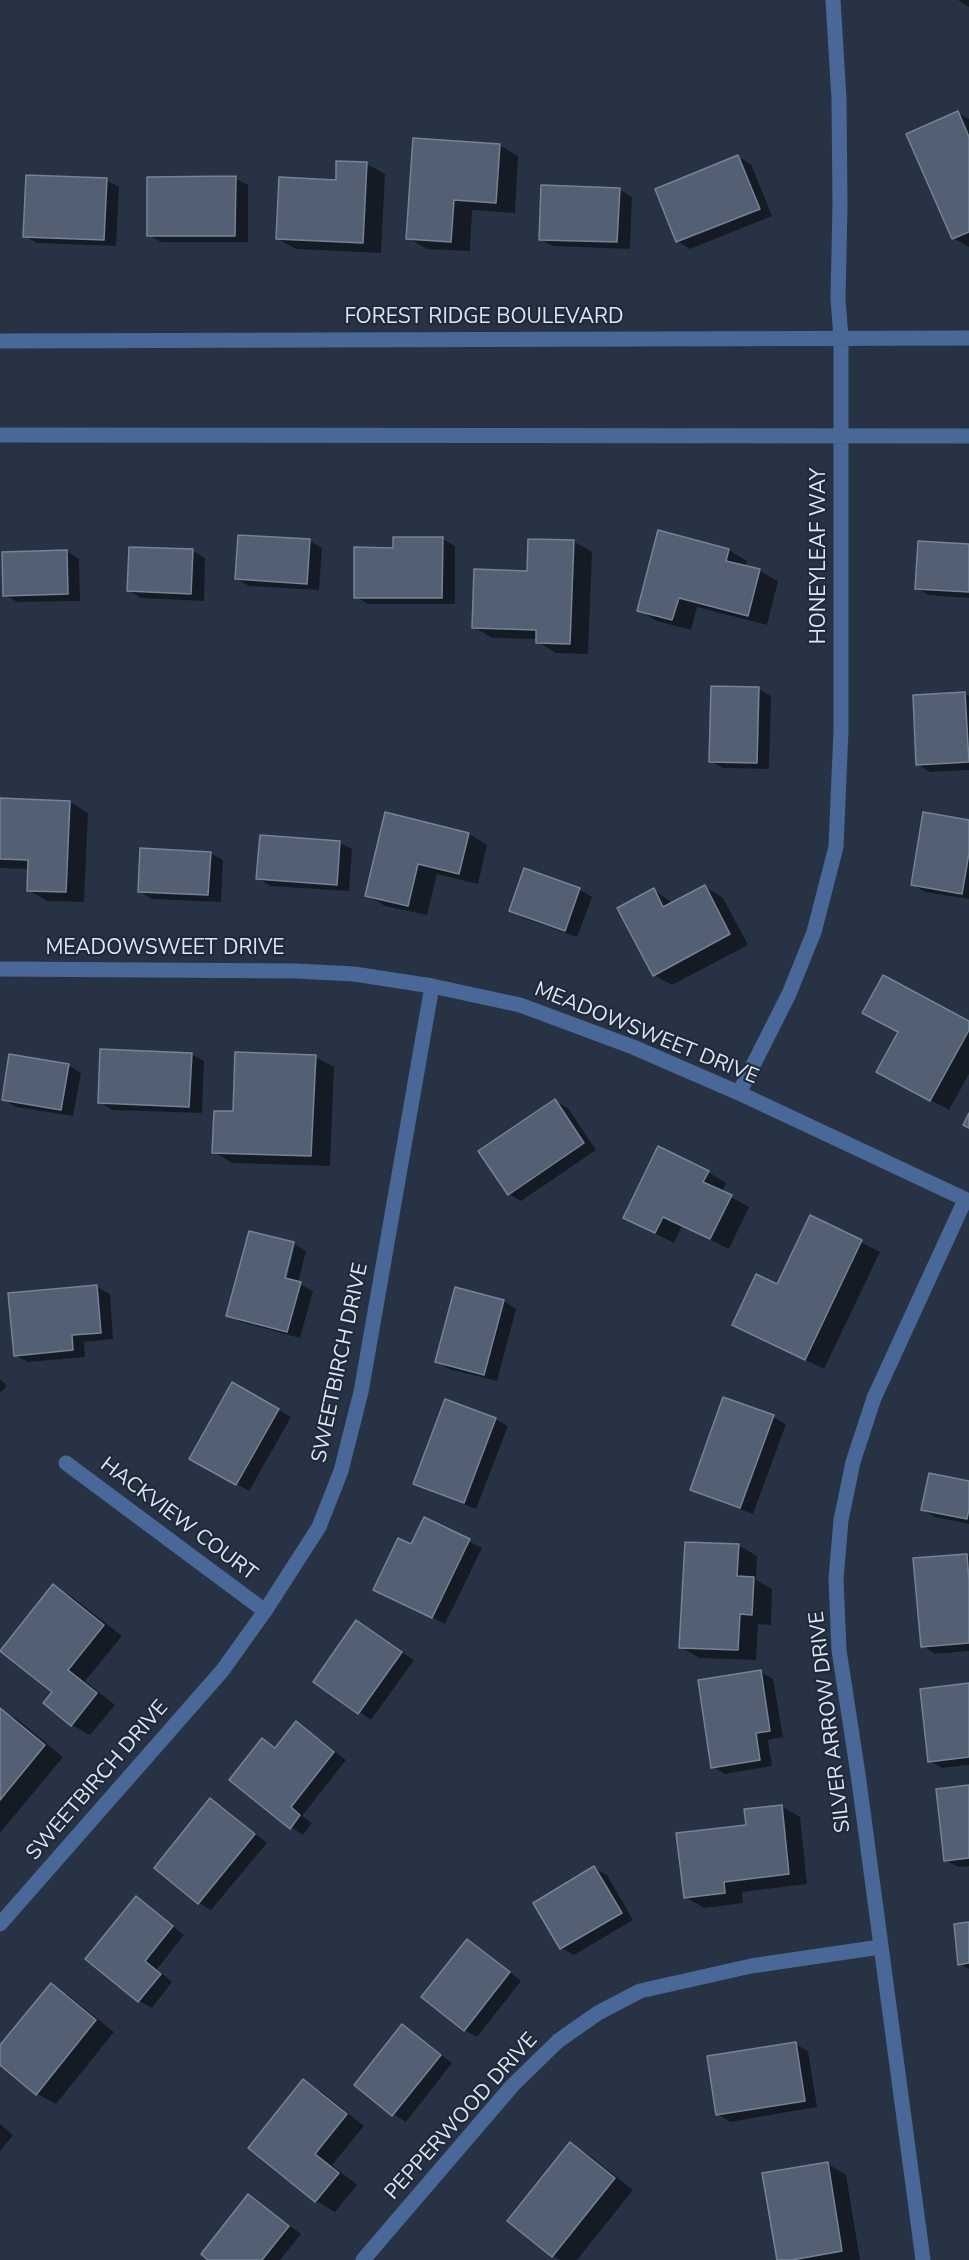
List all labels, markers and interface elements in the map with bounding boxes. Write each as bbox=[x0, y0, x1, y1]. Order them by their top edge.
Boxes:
street label: FOREST RIDGE BOULEVARD bbox=[344, 305, 624, 331]
street label: HONEYLEAF WAY bbox=[807, 468, 833, 644]
street label: MEADOWSWEET DRIVE bbox=[45, 936, 285, 962]
street label: MEADOWSWEET DRIVE bbox=[530, 978, 762, 1090]
street label: SWEETBIRCH DRIVE bbox=[308, 1261, 374, 1465]
street label: HACKVIEW COURT bbox=[95, 1453, 261, 1587]
street label: SILVER ARROW DRIVE bbox=[805, 1610, 857, 1834]
street label: SWEETBIRCH DRIVE bbox=[22, 1696, 174, 1866]
street label: PEPPERWOOD DRIVE bbox=[380, 2028, 544, 2206]

